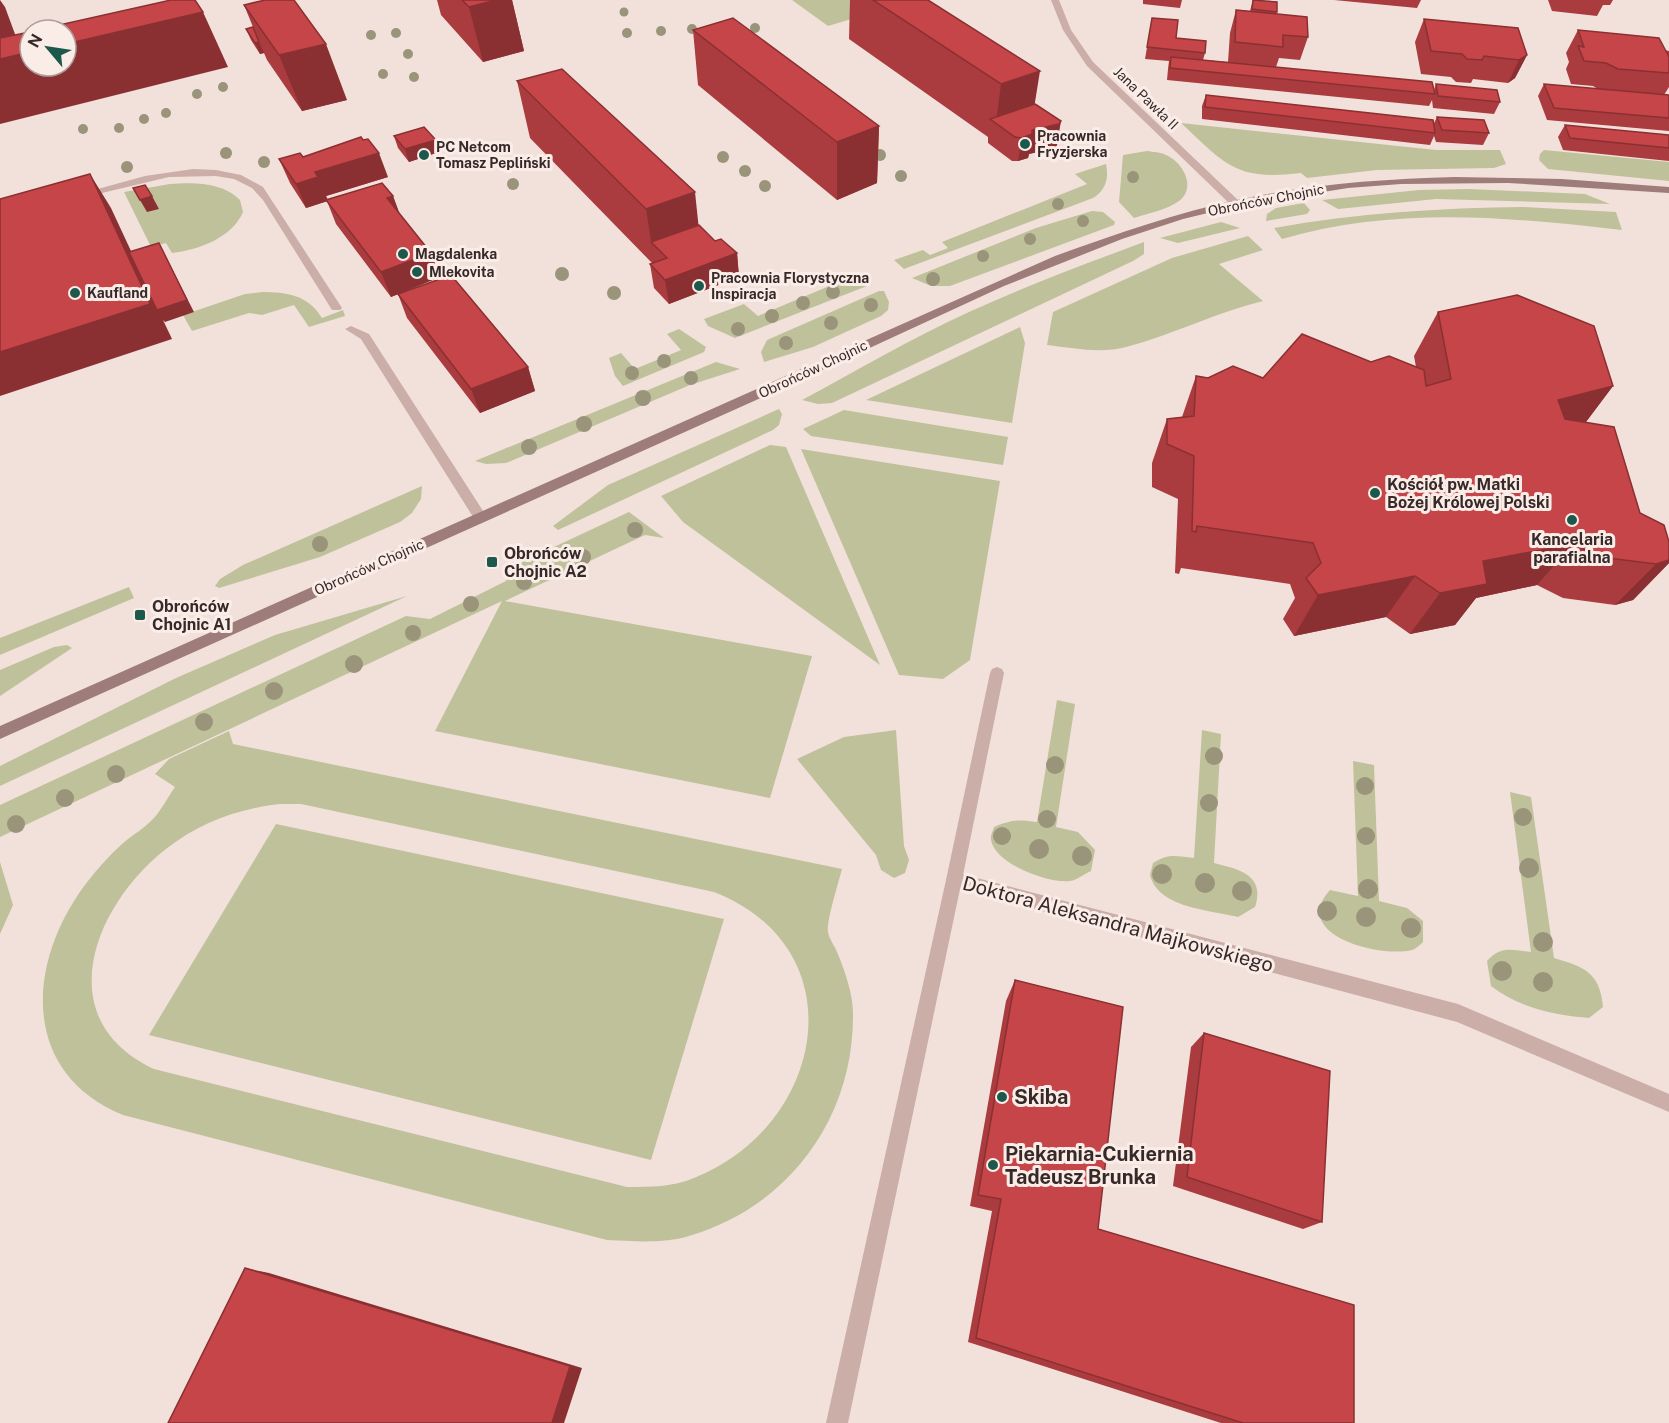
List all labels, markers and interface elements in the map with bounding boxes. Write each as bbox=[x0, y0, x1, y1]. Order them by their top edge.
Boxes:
north arrow bbox=[18, 18, 78, 78]
text: N bbox=[24, 31, 47, 51]
street label: Jana Pawła II bbox=[1110, 63, 1182, 133]
place label: Pracownia Fryzjerska bbox=[1037, 128, 1107, 160]
marker: Pracownia Fryzjerska bbox=[1018, 137, 1032, 151]
place label: PC Netcom Tomasz Pepliński bbox=[436, 139, 551, 171]
marker: PC Netcom Tomasz Pepliński bbox=[417, 148, 431, 162]
street label: Obrońców Chojnic bbox=[1207, 181, 1325, 219]
place label: Magdalenka bbox=[415, 246, 497, 262]
marker: Magdalenka bbox=[396, 247, 410, 261]
place label: Mlekovita bbox=[429, 264, 495, 280]
marker: Mlekovita bbox=[410, 265, 424, 279]
place label: Pracownia Florystyczna Inspiracja bbox=[711, 270, 869, 302]
marker: Pracownia Florystyczna Inspiracja bbox=[692, 279, 706, 293]
place label: Kaufland bbox=[87, 285, 148, 301]
marker: Kaufland bbox=[68, 286, 82, 300]
street label: Obrońców Chojnic bbox=[756, 337, 870, 401]
place label: Kościół pw. Matki Bożej Królowej Polski bbox=[1387, 475, 1550, 512]
marker: Kościół pw. Matki Bożej Królowej Polski bbox=[1368, 486, 1382, 500]
marker: Kancelaria parafialna bbox=[1565, 513, 1579, 527]
place label: Kancelaria parafialna bbox=[1531, 530, 1613, 567]
street label: Obrońców Chojnic bbox=[312, 536, 426, 598]
place label: Obrońców Chojnic A2 bbox=[504, 544, 587, 581]
marker: Obrońców Chojnic A2 bbox=[485, 555, 499, 569]
place label: Obrońców Chojnic A1 bbox=[152, 597, 231, 634]
marker: Obrońców Chojnic A1 bbox=[133, 608, 147, 622]
street label: Doktora Aleksandra Majkowskiego bbox=[960, 871, 1276, 977]
place label: Skiba bbox=[1014, 1085, 1068, 1109]
marker: Skiba bbox=[995, 1090, 1009, 1104]
place label: Piekarnia-Cukiernia Tadeusz Brunka bbox=[1005, 1142, 1194, 1189]
marker: Piekarnia-Cukiernia Tadeusz Brunka bbox=[986, 1158, 1000, 1172]

